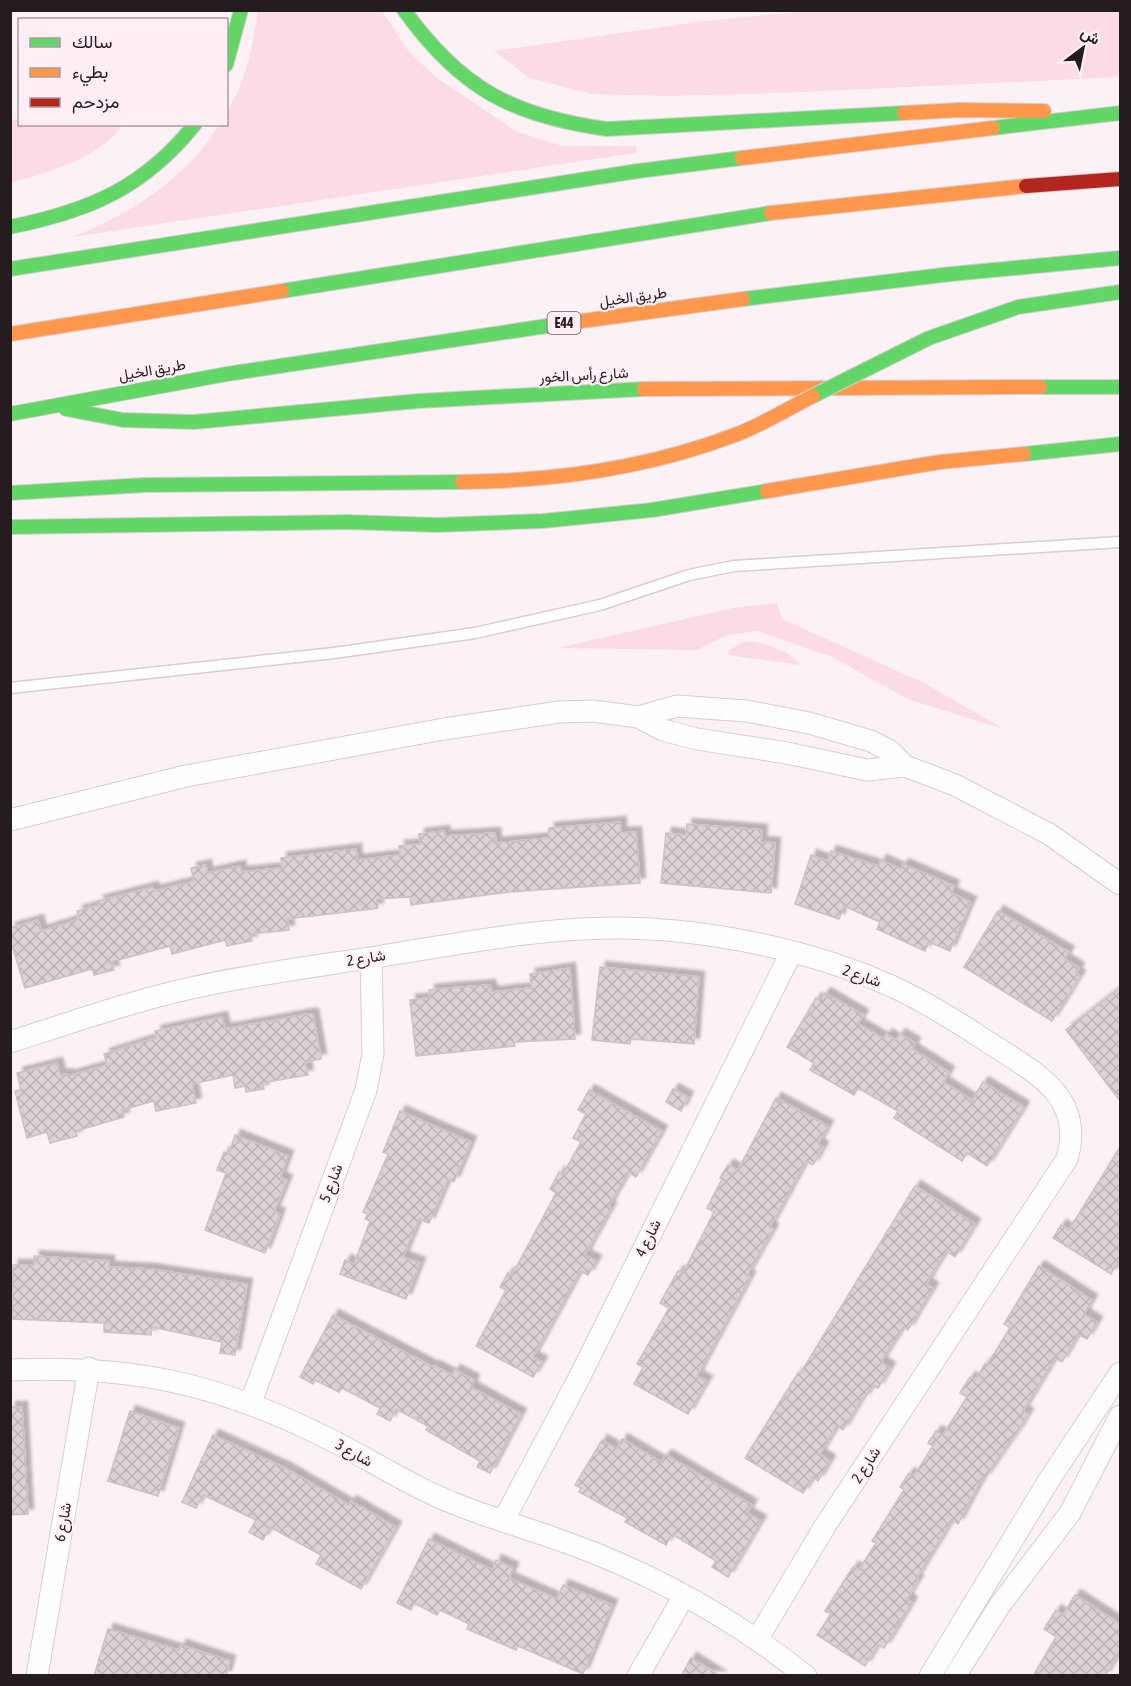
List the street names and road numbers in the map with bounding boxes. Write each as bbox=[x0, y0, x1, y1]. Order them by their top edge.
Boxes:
street label: طريق الخيل bbox=[598, 283, 668, 312]
road number: E44 bbox=[548, 312, 580, 334]
street label: طريق الخيل bbox=[117, 355, 187, 386]
street label: شارع رأس الخور bbox=[538, 364, 629, 388]
street label: شارع 2 bbox=[345, 946, 387, 972]
street label: شارع 2 bbox=[840, 961, 884, 993]
street label: شارع 5 bbox=[316, 1161, 348, 1205]
street label: شارع 4 bbox=[631, 1216, 667, 1260]
street label: شارع 3 bbox=[331, 1436, 376, 1472]
street label: شارع 2 bbox=[848, 1443, 886, 1487]
street label: شارع 6 bbox=[51, 1501, 77, 1543]

